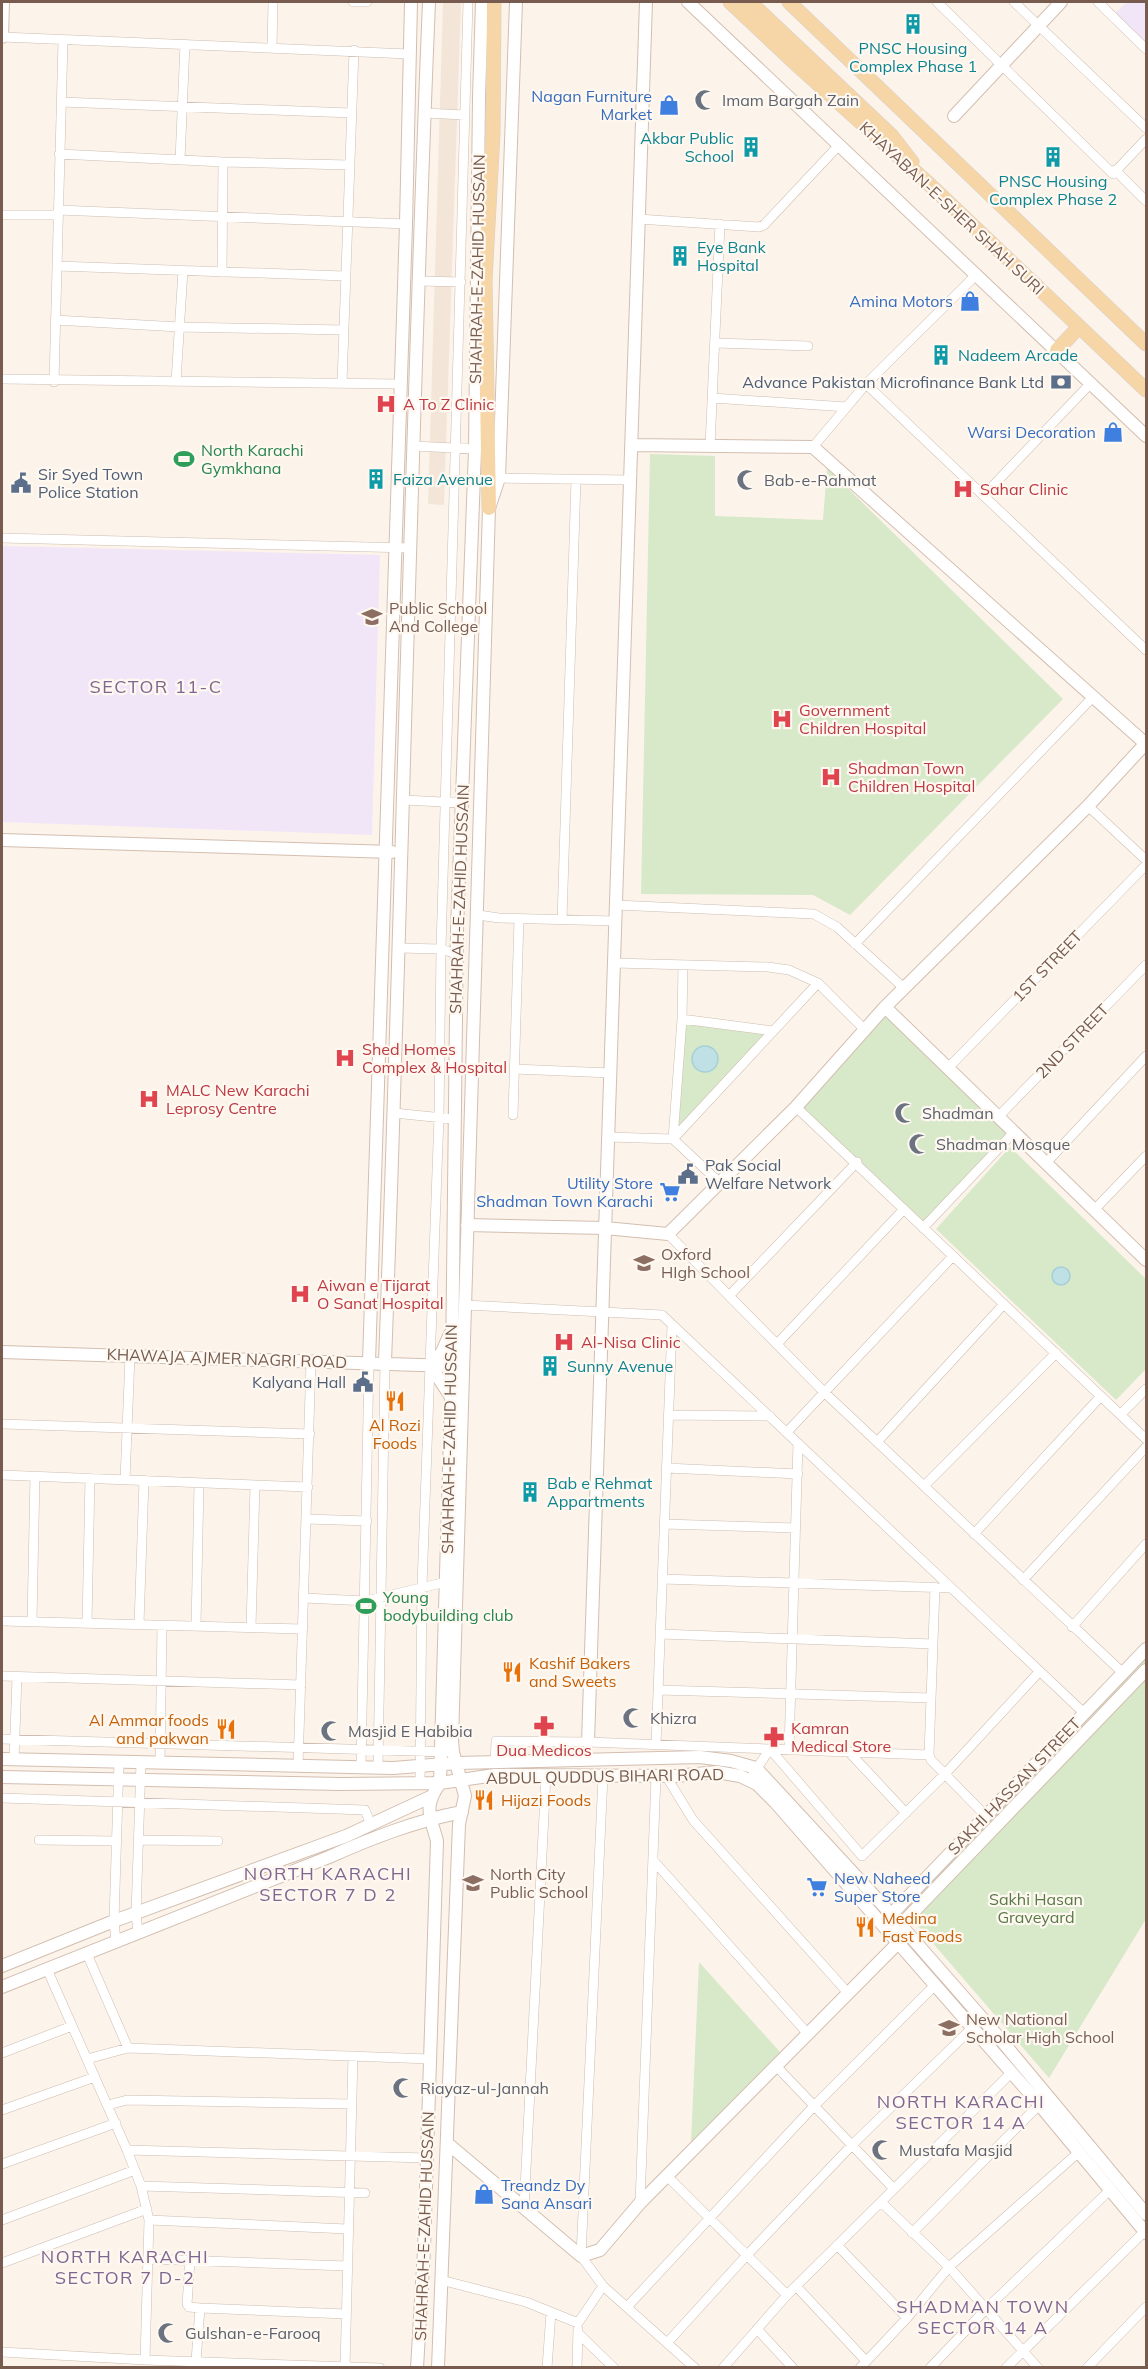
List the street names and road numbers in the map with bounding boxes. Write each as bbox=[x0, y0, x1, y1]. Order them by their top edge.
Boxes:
street label: KHAYABAN-E-SHER SHAH SURI bbox=[856, 117, 1048, 299]
street label: SHAHRAH-E-ZAHID HUSSAIN bbox=[465, 154, 489, 384]
street label: SHAHRAH-E-ZAHID HUSSAIN bbox=[445, 784, 473, 1014]
street label: 1ST STREET bbox=[1008, 926, 1086, 1006]
street label: 2ND STREET bbox=[1031, 999, 1113, 1083]
street label: SHAHRAH-E-ZAHID HUSSAIN bbox=[437, 1324, 461, 1554]
street label: KHAWAJA AJMER NAGRI ROAD bbox=[106, 1344, 348, 1372]
street label: SAKHI HASSAN STREET bbox=[943, 1713, 1085, 1859]
street label: ABDUL QUDDUS BIHARI ROAD bbox=[486, 1764, 724, 1788]
street label: SHAHRAH-E-ZAHID HUSSAIN bbox=[410, 2111, 438, 2341]

